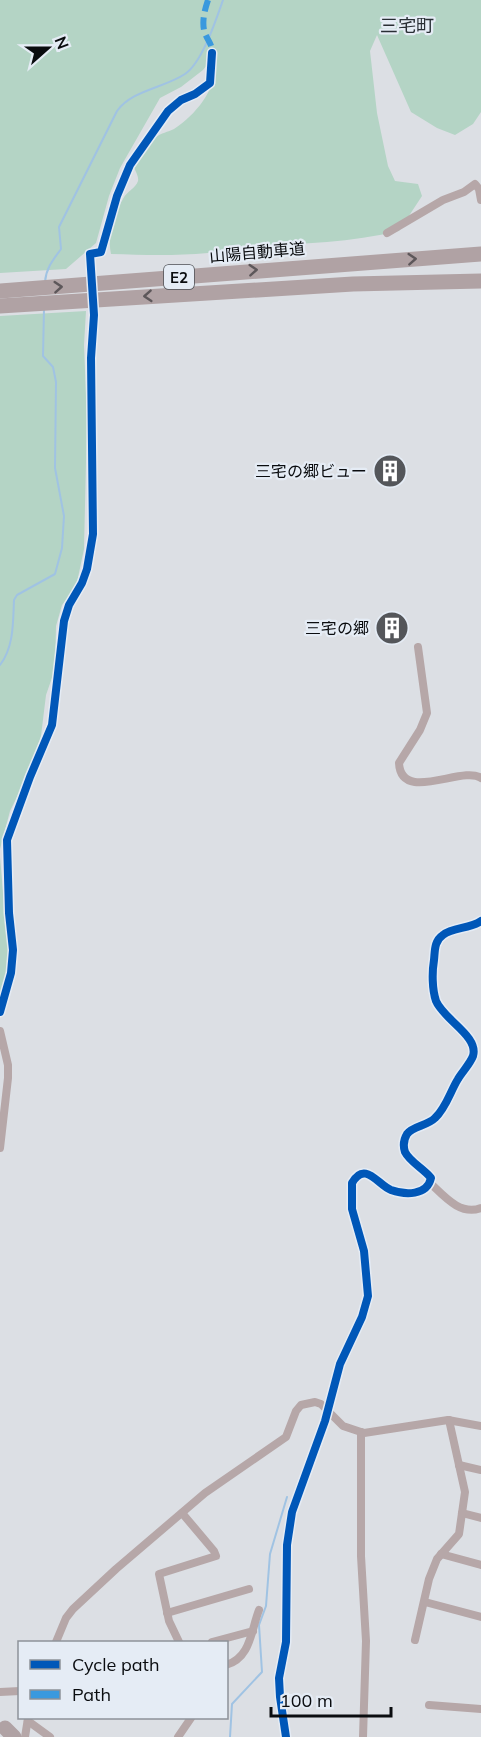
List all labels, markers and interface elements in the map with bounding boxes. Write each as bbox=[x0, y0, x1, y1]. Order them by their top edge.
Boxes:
district label: 三宅町 bbox=[380, 14, 434, 37]
north arrow bbox=[18, 18, 78, 78]
text: N bbox=[51, 33, 74, 52]
street label: 山陽自動車道 bbox=[208, 238, 306, 266]
one-way arrow bbox=[408, 252, 417, 265]
one-way arrow bbox=[248, 264, 257, 277]
road number: E2 bbox=[164, 265, 194, 289]
one-way arrow bbox=[54, 280, 63, 293]
one-way arrow bbox=[143, 290, 152, 303]
building icon: 三宅の郷ビュー bbox=[372, 453, 408, 489]
place label: 三宅の郷ビュー bbox=[255, 461, 367, 481]
building icon: 三宅の郷 bbox=[374, 610, 410, 646]
place label: 三宅の郷 bbox=[305, 618, 369, 638]
legend bbox=[18, 1641, 228, 1719]
text: Cycle path bbox=[72, 1653, 159, 1676]
scale bar bbox=[271, 1680, 391, 1718]
text: Path bbox=[72, 1683, 111, 1706]
text: 100 m bbox=[280, 1689, 333, 1712]

